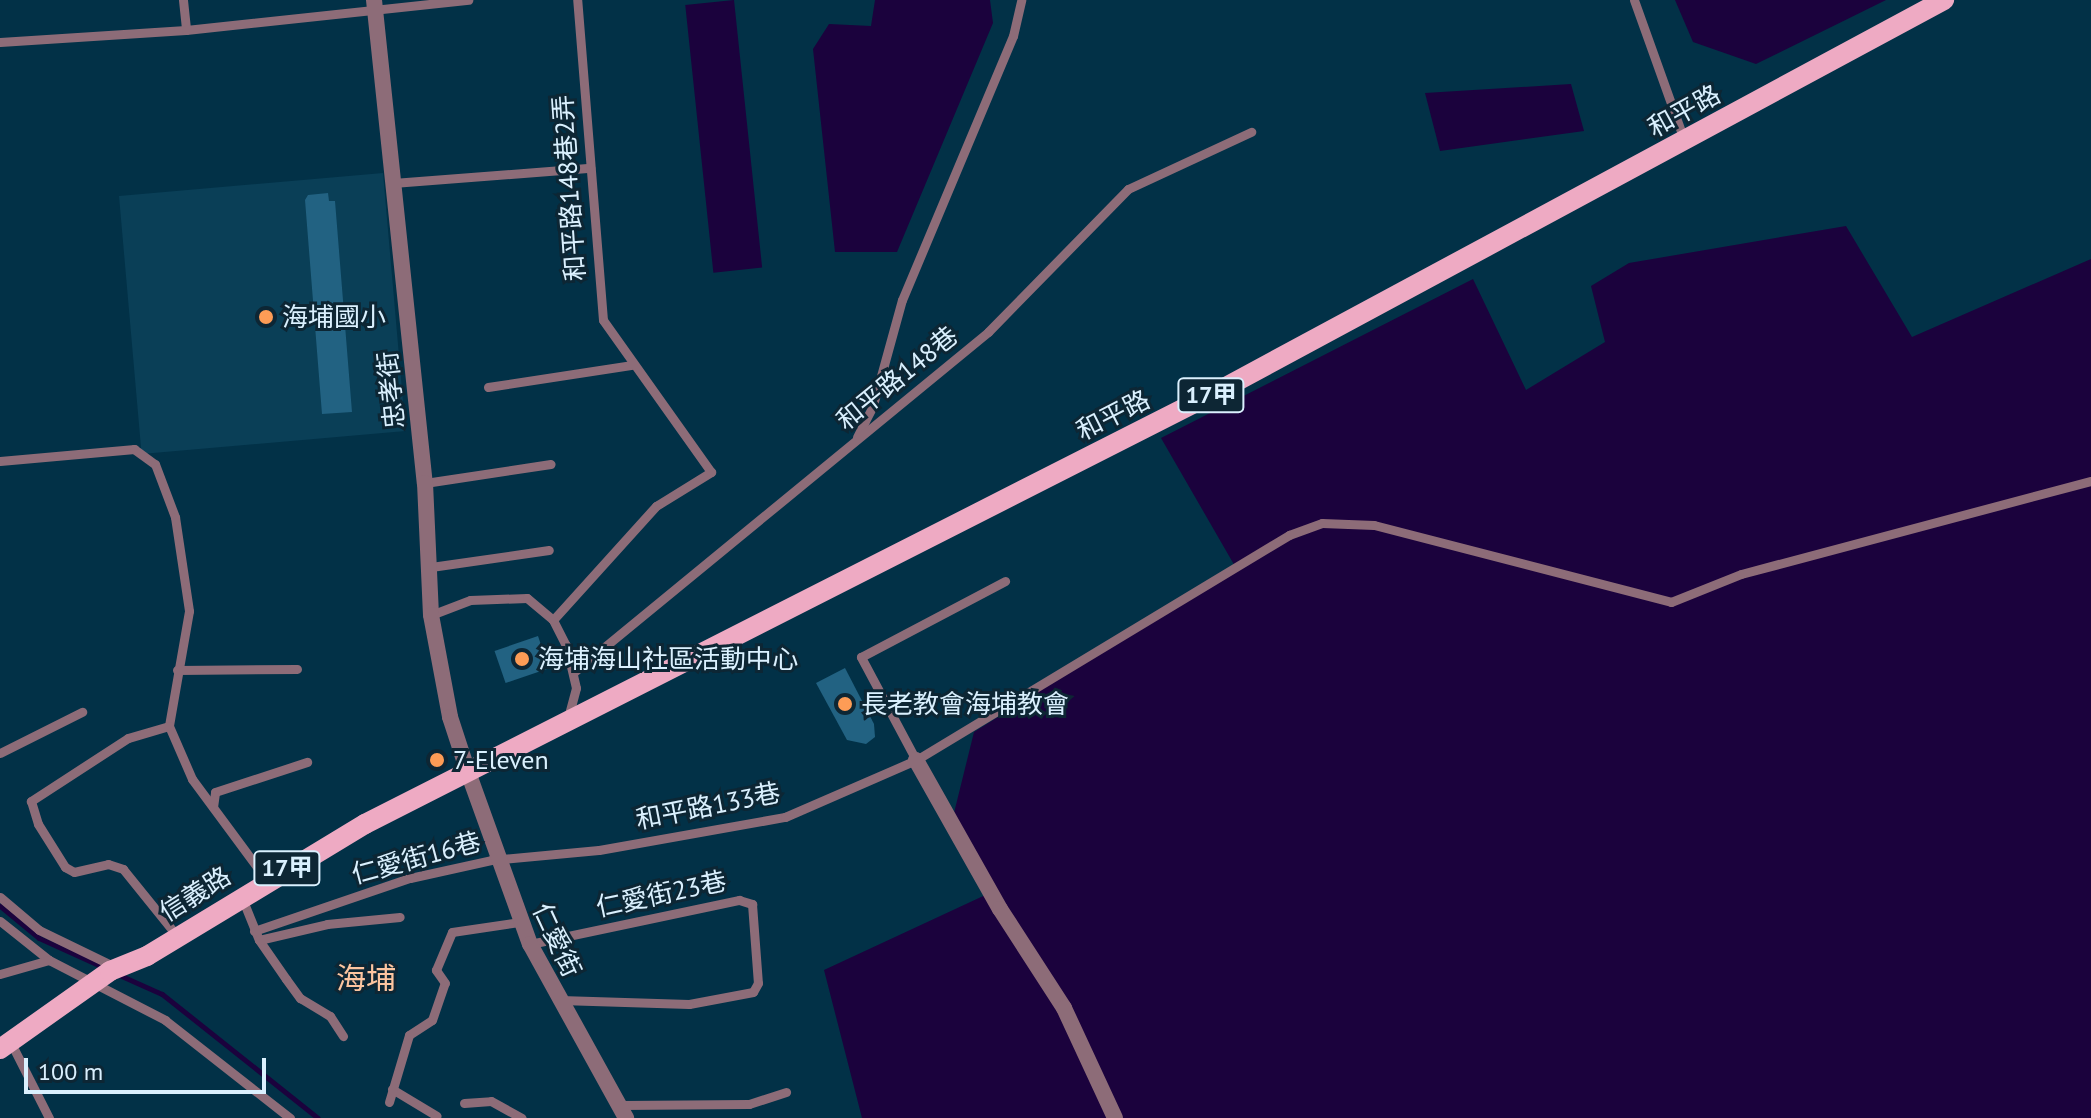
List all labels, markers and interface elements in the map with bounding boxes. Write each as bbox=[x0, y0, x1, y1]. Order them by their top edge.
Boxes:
street label: 和平路 bbox=[1642, 78, 1726, 144]
street label: 和平路148巷2弄 bbox=[547, 94, 591, 282]
place label: 海埔國小 bbox=[282, 301, 386, 333]
marker: 海埔國小 bbox=[257, 308, 275, 326]
street label: 和平路148巷 bbox=[830, 320, 964, 436]
street label: 忠孝街 bbox=[371, 350, 411, 430]
road number: 17甲 bbox=[1177, 375, 1245, 415]
street label: 和平路 bbox=[1071, 383, 1155, 447]
place label: 海埔海山社區活動中心 bbox=[538, 643, 798, 675]
marker: 海埔海山社區活動中心 bbox=[513, 650, 531, 668]
place label: 長老教會海埔教會 bbox=[861, 688, 1069, 720]
marker: 長老教會海埔教會 bbox=[836, 695, 854, 713]
place label: 7-Eleven bbox=[453, 744, 549, 776]
marker: 7-Eleven bbox=[428, 751, 446, 769]
street label: 和平路133巷 bbox=[633, 777, 783, 835]
street label: 仁愛街16巷 bbox=[348, 826, 484, 890]
road number: 17甲 bbox=[253, 848, 321, 888]
street label: 信義路 bbox=[154, 860, 236, 928]
street label: 仁愛街23巷 bbox=[593, 865, 729, 923]
street label: 仁愛街 bbox=[526, 898, 588, 982]
district label: 海埔 bbox=[336, 960, 396, 996]
scale bar bbox=[28, 1042, 270, 1092]
text: 100 m bbox=[38, 1056, 103, 1087]

